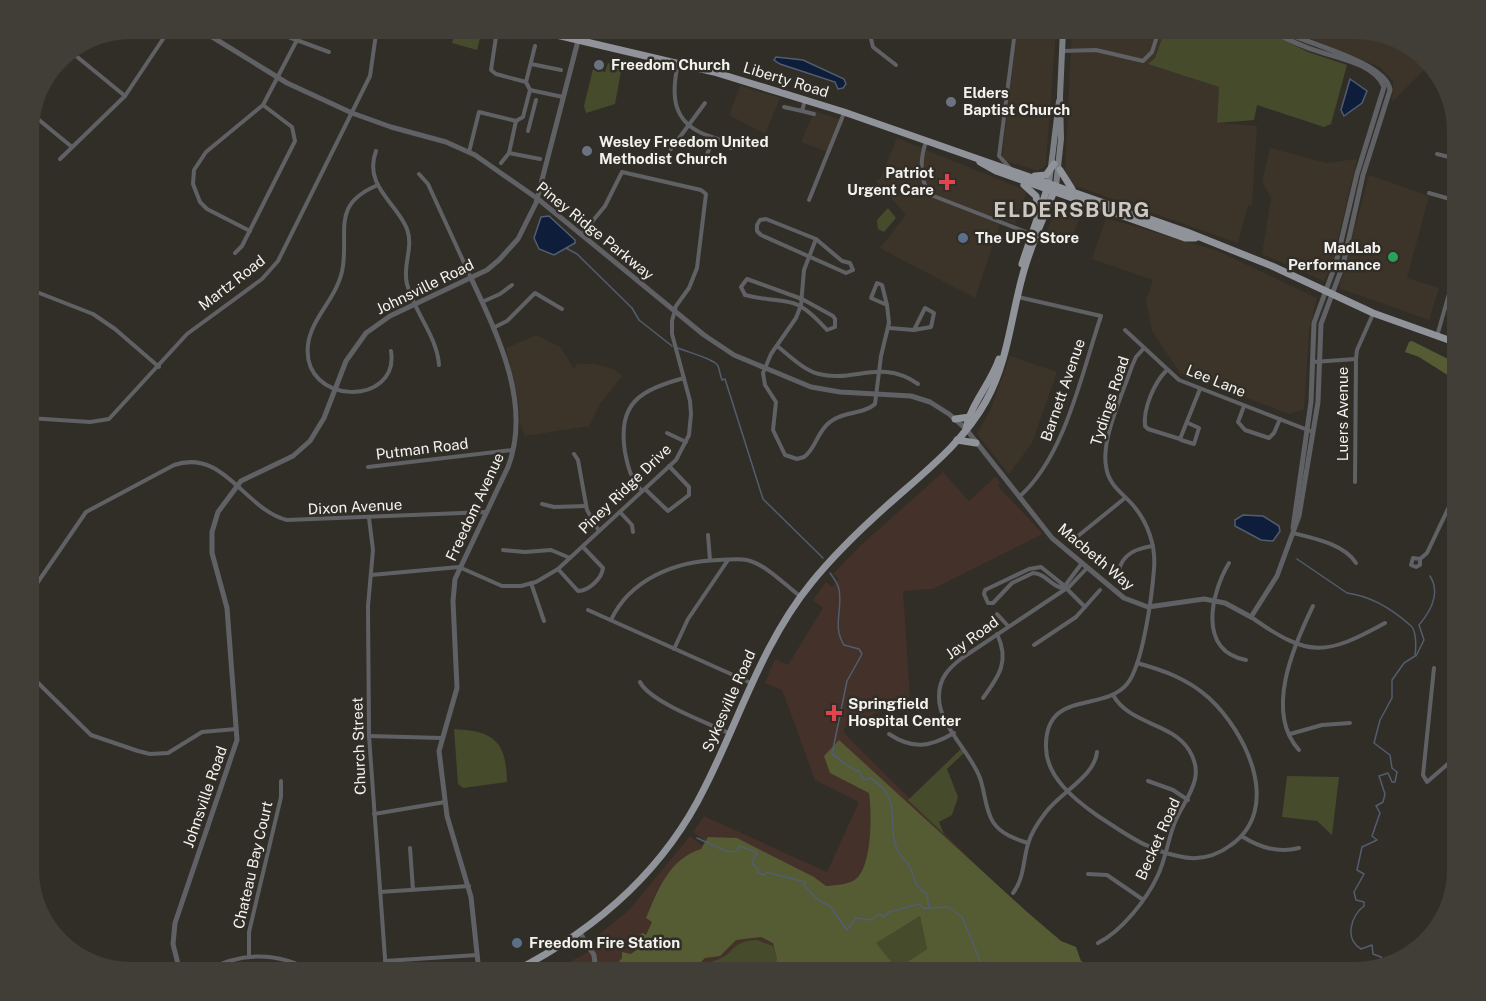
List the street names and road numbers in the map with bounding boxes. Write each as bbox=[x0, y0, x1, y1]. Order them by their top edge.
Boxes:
street label: Liberty Road bbox=[741, 58, 831, 101]
street label: Piney Ridge Parkway bbox=[533, 178, 657, 283]
street label: Martz Road bbox=[195, 251, 268, 314]
street label: Johnsville Road bbox=[373, 256, 476, 318]
street label: Barnett Avenue bbox=[1037, 336, 1088, 443]
street label: Tydings Road bbox=[1087, 354, 1132, 448]
street label: Lee Lane bbox=[1184, 361, 1248, 400]
street label: Luers Avenue bbox=[1334, 367, 1351, 461]
street label: Putman Road bbox=[375, 434, 469, 463]
street label: Piney Ridge Drive bbox=[575, 440, 674, 537]
street label: Freedom Avenue bbox=[442, 450, 507, 563]
street label: Dixon Avenue bbox=[307, 496, 403, 517]
street label: Macbeth Way bbox=[1055, 520, 1138, 593]
street label: Jay Road bbox=[942, 613, 1001, 662]
street label: Sykesville Road bbox=[698, 647, 759, 754]
street label: Church Street bbox=[348, 697, 369, 795]
street label: Johnsville Road bbox=[179, 744, 230, 850]
street label: Becket Road bbox=[1132, 795, 1183, 882]
street label: Chateau Bay Court bbox=[230, 799, 275, 930]

